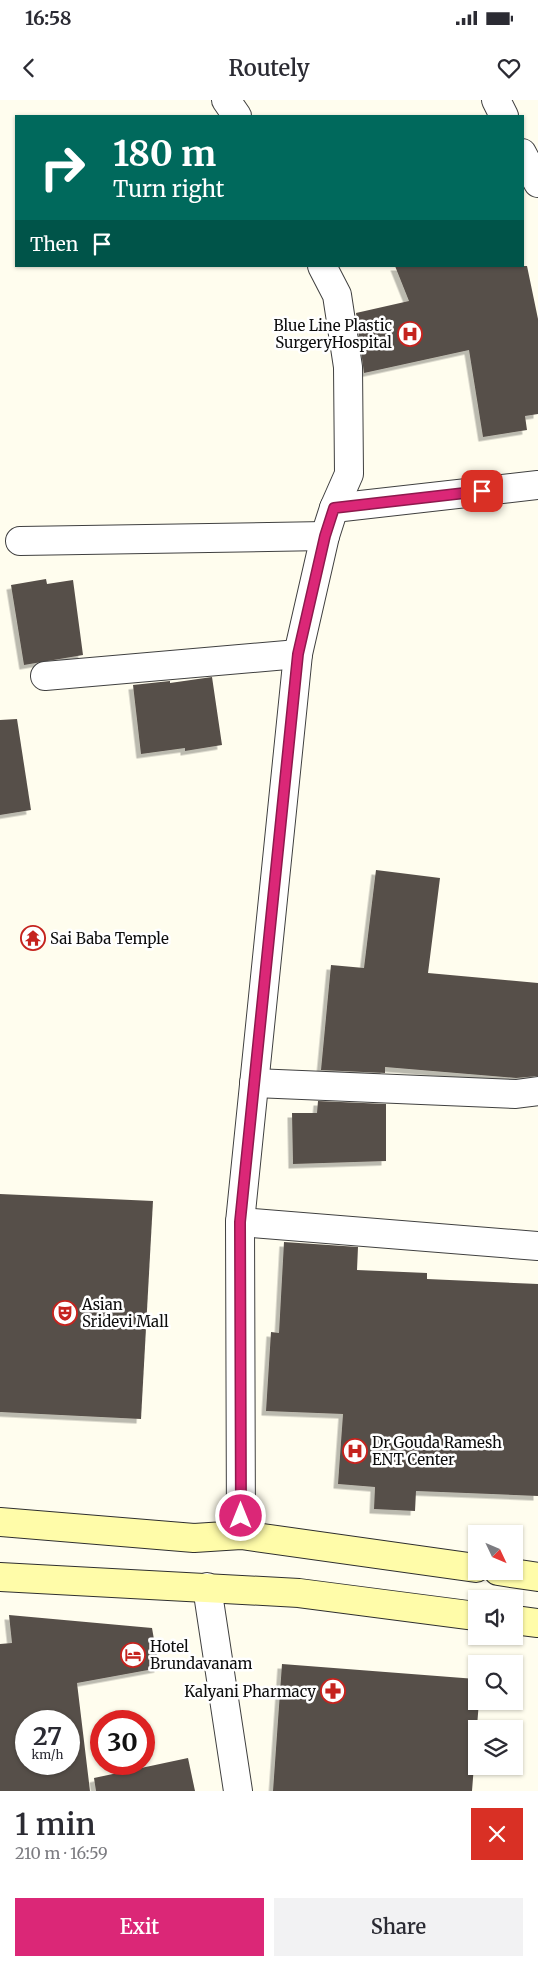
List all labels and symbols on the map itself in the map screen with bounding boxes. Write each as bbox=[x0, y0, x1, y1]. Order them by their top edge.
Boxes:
place label: Blue Line Plastic SurgeryHospital bbox=[274, 316, 392, 352]
hospital icon: Blue Line Plastic SurgeryHospital bbox=[397, 321, 423, 347]
pin bbox=[461, 470, 503, 512]
temple icon: Sai Baba Temple bbox=[20, 925, 46, 951]
place label: Sai Baba Temple bbox=[50, 929, 169, 948]
place label: Asian Sridevi Mall bbox=[81, 1295, 169, 1331]
theatre icon: Asian Sridevi Mall bbox=[52, 1300, 78, 1326]
place label: Dr Gouda Ramesh ENT Center bbox=[372, 1433, 502, 1469]
hospital icon: Dr Gouda Ramesh ENT Center bbox=[342, 1438, 368, 1464]
position arrow bbox=[214, 1489, 266, 1541]
north arrow bbox=[468, 1525, 522, 1580]
place label: Hotel Brundavanam bbox=[150, 1637, 253, 1673]
hotel icon: Hotel Brundavanam bbox=[120, 1642, 146, 1668]
pharmacy icon: Kalyani Pharmacy bbox=[320, 1678, 346, 1704]
place label: Kalyani Pharmacy bbox=[184, 1682, 316, 1701]
speed limit sign: 30 bbox=[90, 1710, 155, 1775]

